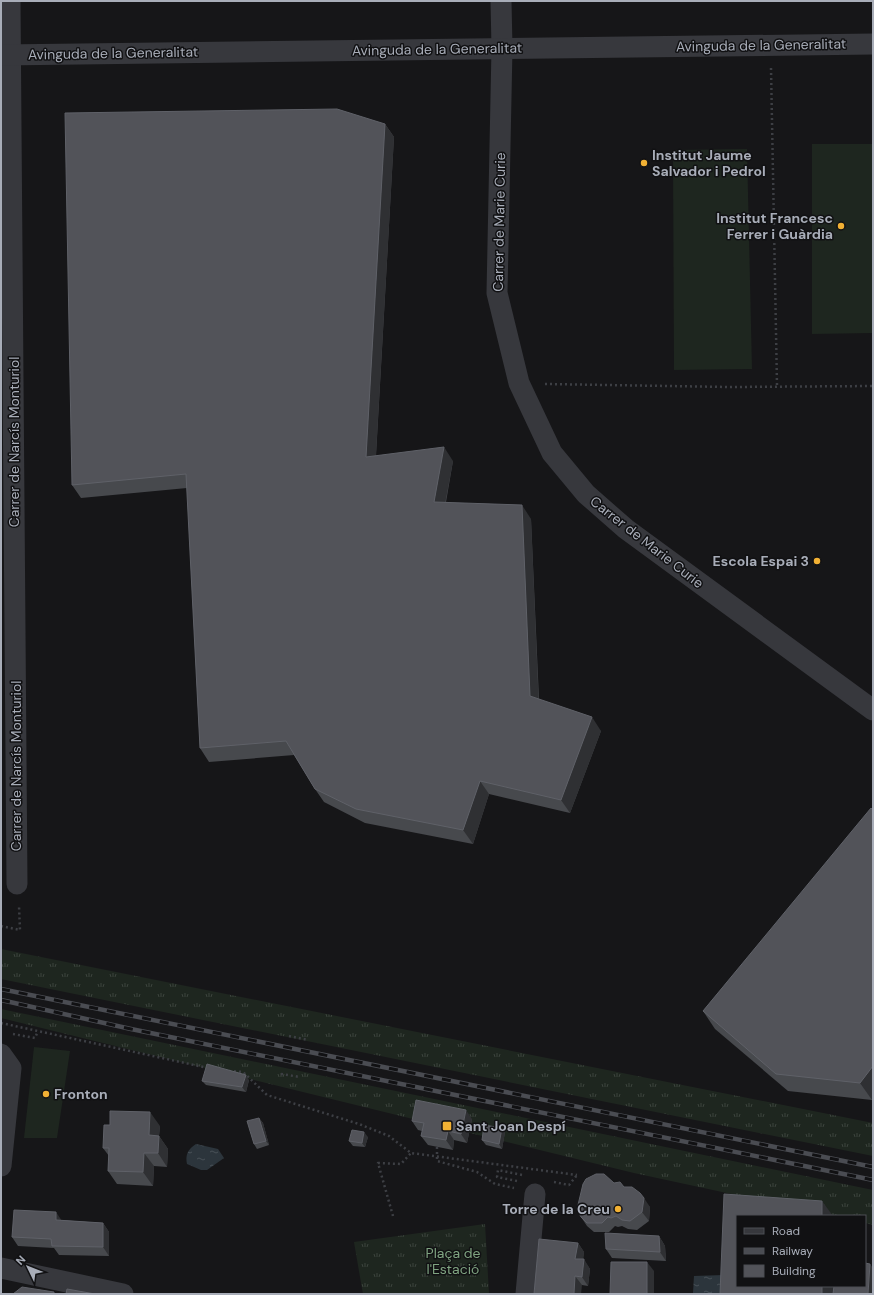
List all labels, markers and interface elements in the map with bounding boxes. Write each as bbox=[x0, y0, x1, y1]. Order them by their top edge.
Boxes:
street label: Avinguda de la Generalitat bbox=[676, 35, 846, 55]
street label: Avinguda de la Generalitat bbox=[352, 39, 522, 59]
street label: Avinguda de la Generalitat bbox=[28, 43, 198, 63]
place label: Institut Jaume Salvador i Pedrol bbox=[652, 146, 766, 180]
street label: Carrer de Marie Curie bbox=[489, 152, 509, 292]
marker: Institut Jaume Salvador i Pedrol bbox=[639, 158, 649, 168]
place label: Institut Francesc Ferrer i Guàrdia bbox=[716, 209, 833, 243]
marker: Institut Francesc Ferrer i Guàrdia bbox=[836, 221, 846, 231]
street label: Carrer de Narcís Monturiol bbox=[5, 357, 23, 527]
street label: Carrer de Marie Curie bbox=[587, 492, 707, 592]
place label: Escola Espai 3 bbox=[713, 552, 809, 570]
marker: Escola Espai 3 bbox=[812, 556, 822, 566]
street label: Carrer de Narcís Monturiol bbox=[7, 681, 25, 851]
place label: Fronton bbox=[54, 1085, 108, 1103]
marker: Fronton bbox=[41, 1089, 51, 1099]
place label: Sant Joan Despí bbox=[456, 1117, 566, 1135]
marker: Sant Joan Despí bbox=[441, 1120, 453, 1132]
place label: Torre de la Creu bbox=[502, 1200, 610, 1218]
marker: Torre de la Creu bbox=[613, 1204, 623, 1214]
legend bbox=[736, 1215, 866, 1287]
text: Road bbox=[772, 1223, 800, 1239]
text: Railway bbox=[772, 1243, 813, 1259]
park label: Plaça de l'Estació bbox=[426, 1244, 481, 1278]
north arrow bbox=[8, 1247, 48, 1287]
text: N bbox=[13, 1252, 29, 1268]
text: Building bbox=[772, 1263, 816, 1279]

